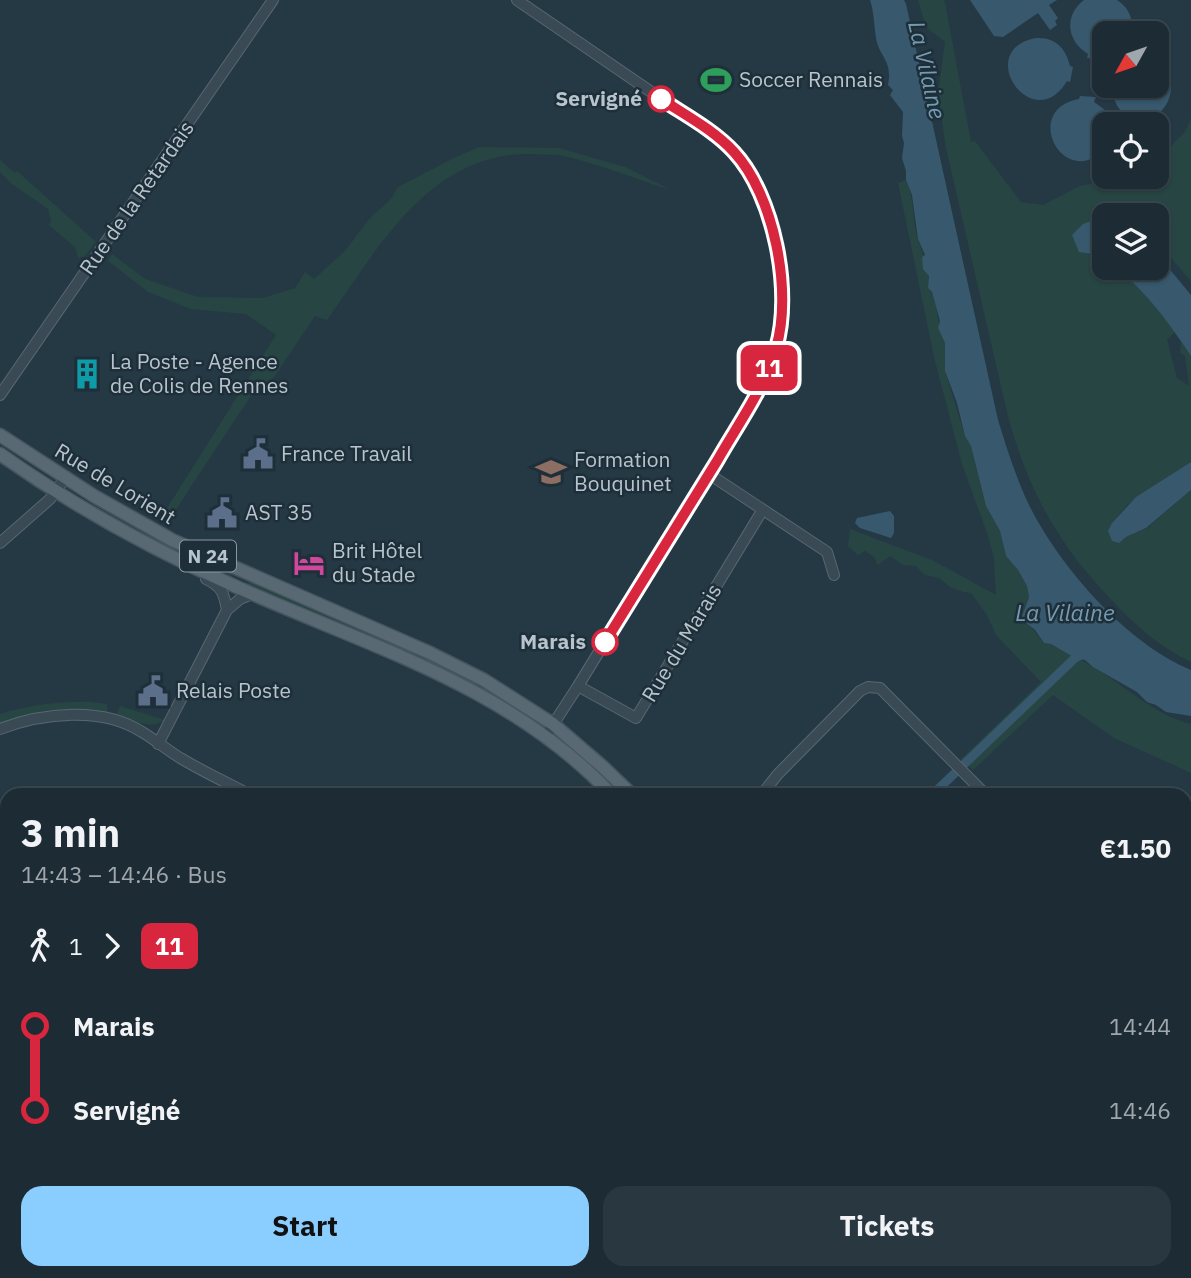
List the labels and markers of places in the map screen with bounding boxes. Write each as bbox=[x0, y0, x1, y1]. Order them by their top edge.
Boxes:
sports icon: Soccer Rennais bbox=[699, 63, 733, 97]
place label: Soccer Rennais bbox=[739, 65, 883, 93]
place label: Servigné bbox=[555, 84, 642, 112]
marker: Servigné bbox=[648, 86, 674, 112]
place label: La Poste - Agence de Colis de Rennes bbox=[110, 347, 289, 399]
building icon: La Poste - Agence de Colis de Rennes bbox=[70, 357, 104, 391]
public building icon: France Travail bbox=[241, 437, 275, 471]
place label: France Travail bbox=[281, 439, 412, 467]
place label: Formation Bouquinet bbox=[574, 445, 672, 497]
school or university icon: Formation Bouquinet bbox=[534, 455, 568, 489]
public building icon: AST 35 bbox=[205, 496, 239, 530]
place label: AST 35 bbox=[245, 498, 313, 526]
place label: Brit Hôtel du Stade bbox=[332, 536, 422, 588]
hotel icon: Brit Hôtel du Stade bbox=[292, 546, 326, 580]
place label: Marais bbox=[520, 627, 586, 655]
marker: Marais bbox=[592, 629, 618, 655]
public building icon: Relais Poste bbox=[136, 674, 170, 708]
place label: Relais Poste bbox=[176, 676, 291, 704]

